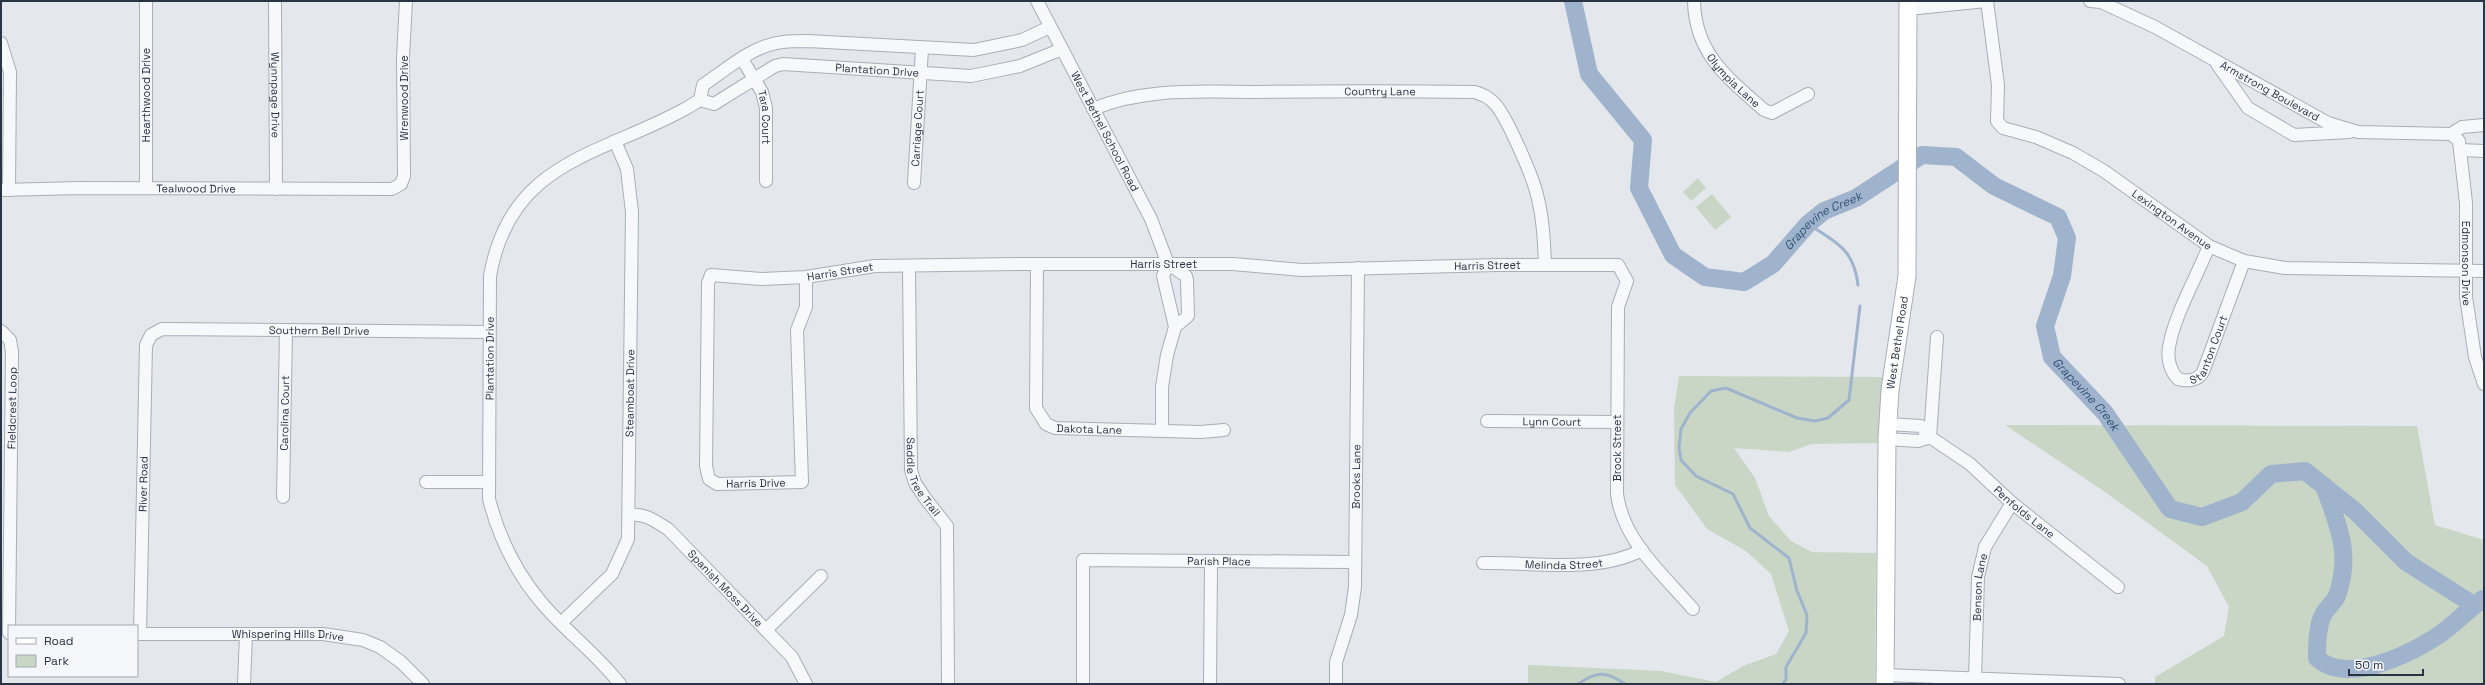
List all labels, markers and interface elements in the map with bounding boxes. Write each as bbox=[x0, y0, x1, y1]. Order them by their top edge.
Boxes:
street label: Hearthwood Drive bbox=[139, 48, 153, 142]
street label: Olympia Lane bbox=[1704, 51, 1763, 110]
street label: Wynnpage Drive bbox=[268, 52, 283, 138]
street label: Wrenwood Drive bbox=[397, 55, 411, 141]
street label: Armstrong Boulevard bbox=[2218, 58, 2322, 124]
street label: Plantation Drive bbox=[835, 60, 919, 80]
street label: West Bethel School Road bbox=[1068, 69, 1142, 194]
street label: Country Lane bbox=[1344, 84, 1416, 98]
street label: Tara Court bbox=[755, 88, 773, 144]
street label: Carriage Court bbox=[908, 89, 927, 167]
street label: Tealwood Drive bbox=[156, 181, 236, 196]
street label: Lexington Avenue bbox=[2129, 186, 2215, 253]
water label: Grapevine Creek bbox=[1781, 187, 1867, 254]
street label: Edmonson Drive bbox=[2459, 221, 2474, 307]
street label: Harris Street bbox=[1130, 257, 1197, 271]
street label: Harris Street bbox=[1454, 258, 1521, 273]
street label: Harris Street bbox=[806, 259, 874, 284]
street label: West Bethel Road bbox=[1883, 295, 1911, 390]
street label: Stanton Court bbox=[2188, 314, 2230, 387]
street label: Plantation Drive bbox=[482, 316, 497, 400]
street label: Southern Bell Drive bbox=[269, 323, 370, 338]
street label: Steamboat Drive bbox=[622, 349, 637, 437]
water label: Grapevine Creek bbox=[2049, 354, 2124, 435]
street label: Fieldcrest Loop bbox=[4, 367, 20, 449]
street label: Carolina Court bbox=[277, 375, 292, 451]
street label: Lynn Court bbox=[1523, 414, 1581, 429]
street label: Brock Street bbox=[1610, 415, 1624, 481]
street label: Dakota Lane bbox=[1056, 421, 1122, 437]
street label: Saddle Tree Trail bbox=[903, 437, 944, 519]
street label: Brooks Lane bbox=[1349, 444, 1363, 509]
street label: River Road bbox=[136, 456, 151, 512]
street label: Harris Drive bbox=[726, 475, 786, 491]
street label: Penfolds Lane bbox=[1991, 483, 2058, 541]
street label: Spanish Moss Drive bbox=[685, 547, 766, 630]
street label: Benson Lane bbox=[1970, 552, 1990, 621]
street label: Parish Place bbox=[1187, 554, 1251, 568]
street label: Melinda Street bbox=[1525, 555, 1604, 572]
legend bbox=[8, 625, 138, 677]
street label: Whispering Hills Drive bbox=[232, 627, 345, 644]
text: Road bbox=[44, 633, 73, 649]
scale bar bbox=[2349, 651, 2423, 677]
text: Park bbox=[44, 653, 69, 669]
text: 50 m bbox=[2355, 657, 2383, 673]

